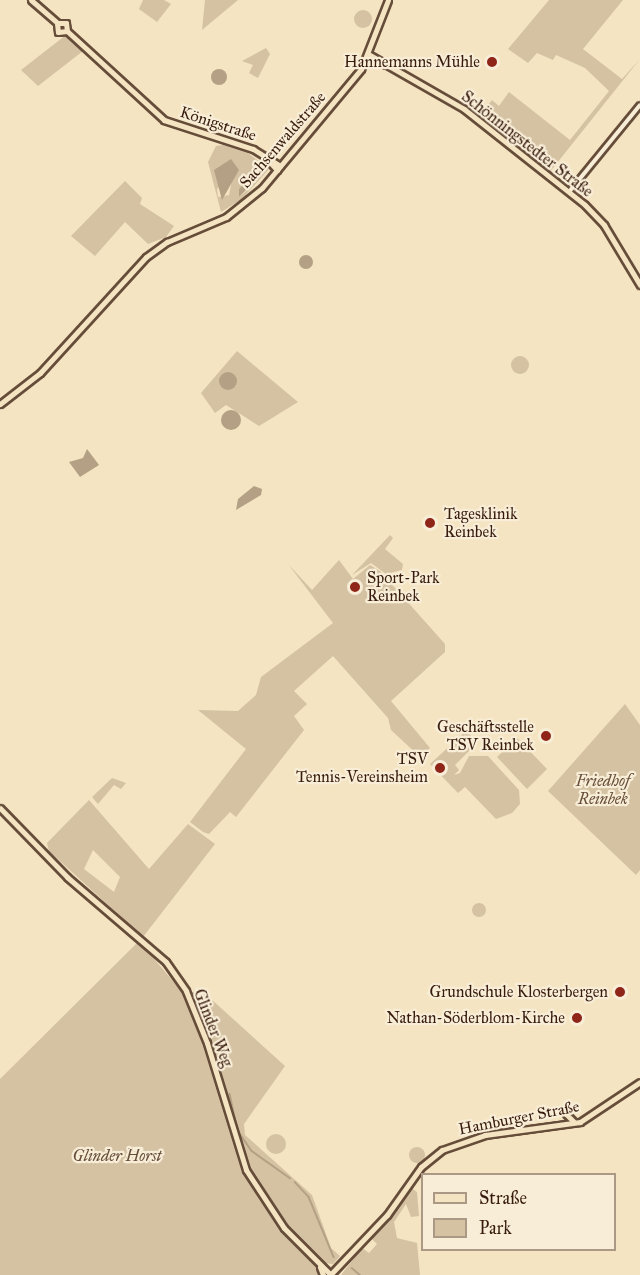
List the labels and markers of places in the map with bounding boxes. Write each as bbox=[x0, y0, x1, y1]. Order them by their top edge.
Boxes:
place label: Hannemanns Mühle bbox=[344, 52, 480, 72]
marker: Hannemanns Mühle bbox=[485, 55, 499, 69]
place label: Tagesklinik Reinbek bbox=[444, 504, 517, 542]
marker: Tagesklinik Reinbek bbox=[421, 514, 439, 532]
place label: Sport-Park Reinbek bbox=[367, 568, 440, 606]
marker: Sport-Park Reinbek bbox=[348, 580, 362, 594]
place label: Geschäftsstelle TSV Reinbek bbox=[437, 717, 534, 755]
marker: Geschäftsstelle TSV Reinbek bbox=[539, 729, 553, 743]
place label: TSV Tennis-Vereinsheim bbox=[296, 749, 428, 787]
marker: TSV Tennis-Vereinsheim bbox=[433, 761, 447, 775]
place label: Grundschule Klosterbergen bbox=[430, 982, 608, 1002]
marker: Grundschule Klosterbergen bbox=[613, 985, 627, 999]
place label: Nathan-Söderblom-Kirche bbox=[386, 1008, 565, 1028]
marker: Nathan-Söderblom-Kirche bbox=[570, 1011, 584, 1025]

